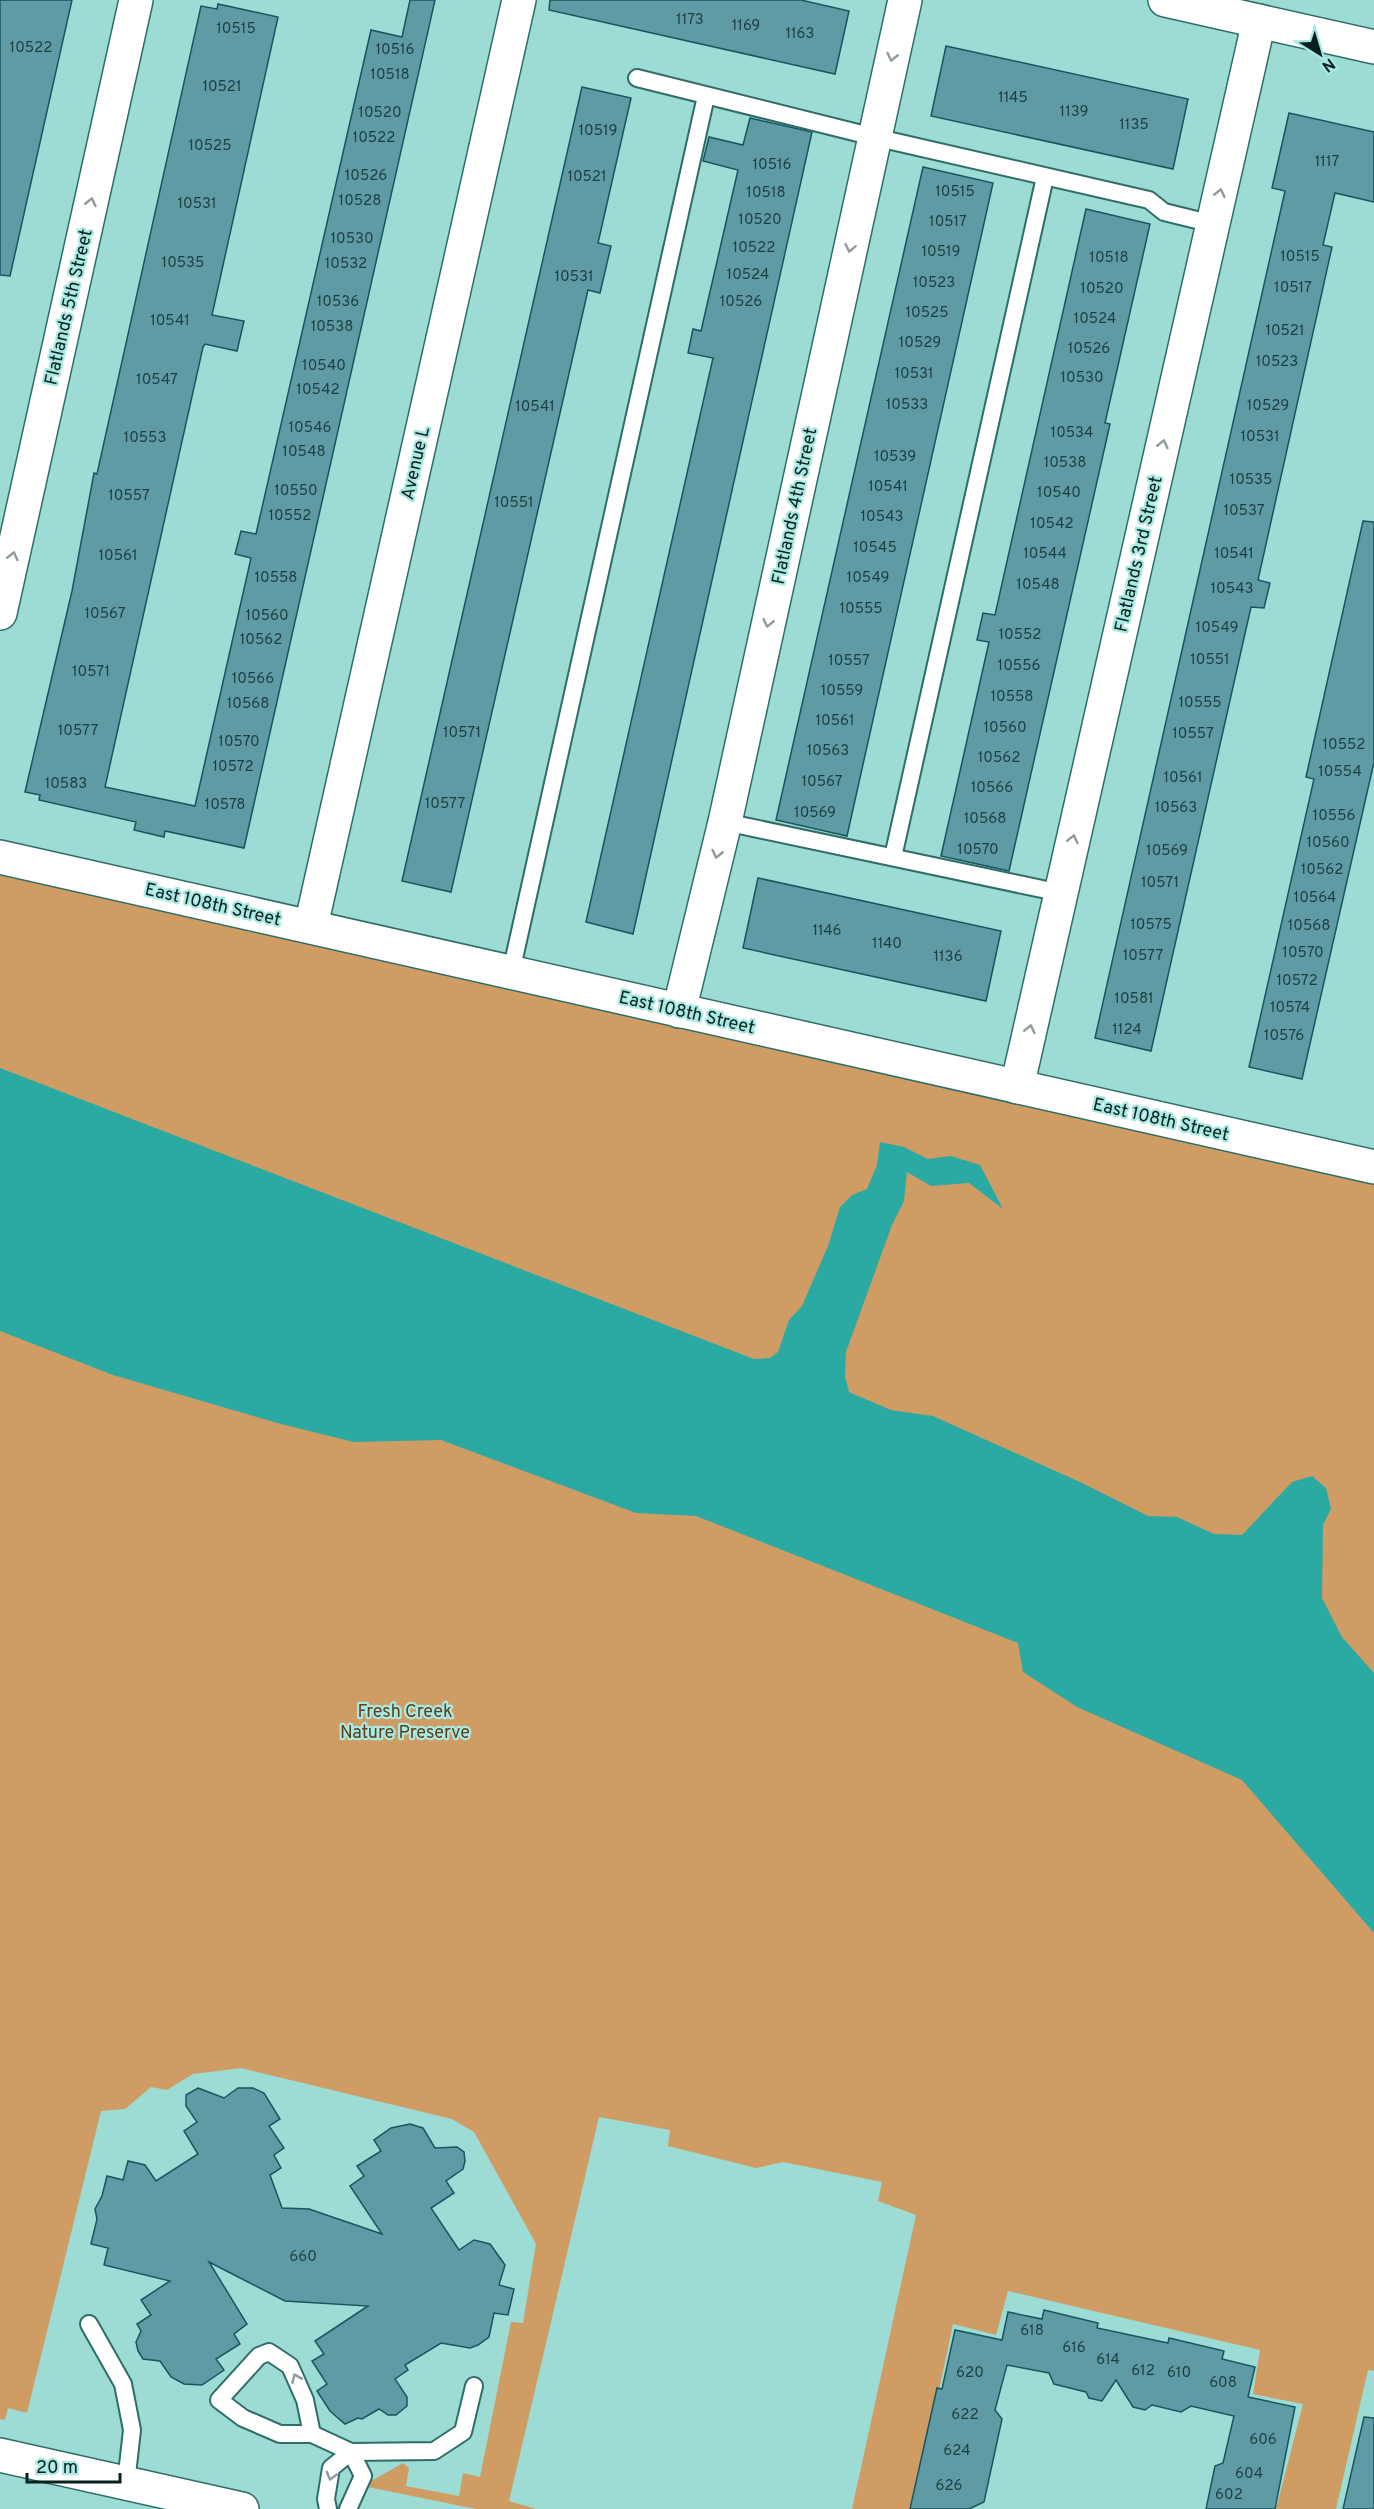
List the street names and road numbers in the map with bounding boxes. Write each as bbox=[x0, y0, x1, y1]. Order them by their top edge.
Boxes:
street label: Flatlands 5th Street bbox=[40, 227, 99, 388]
street label: Avenue L bbox=[397, 424, 436, 502]
street label: Flatlands 4th Street bbox=[768, 426, 823, 587]
street label: Flatlands 3rd Street bbox=[1110, 474, 1169, 635]
street label: East 108th Street bbox=[142, 879, 283, 932]
street label: East 108th Street bbox=[616, 987, 757, 1040]
street label: East 108th Street bbox=[1090, 1094, 1231, 1147]

